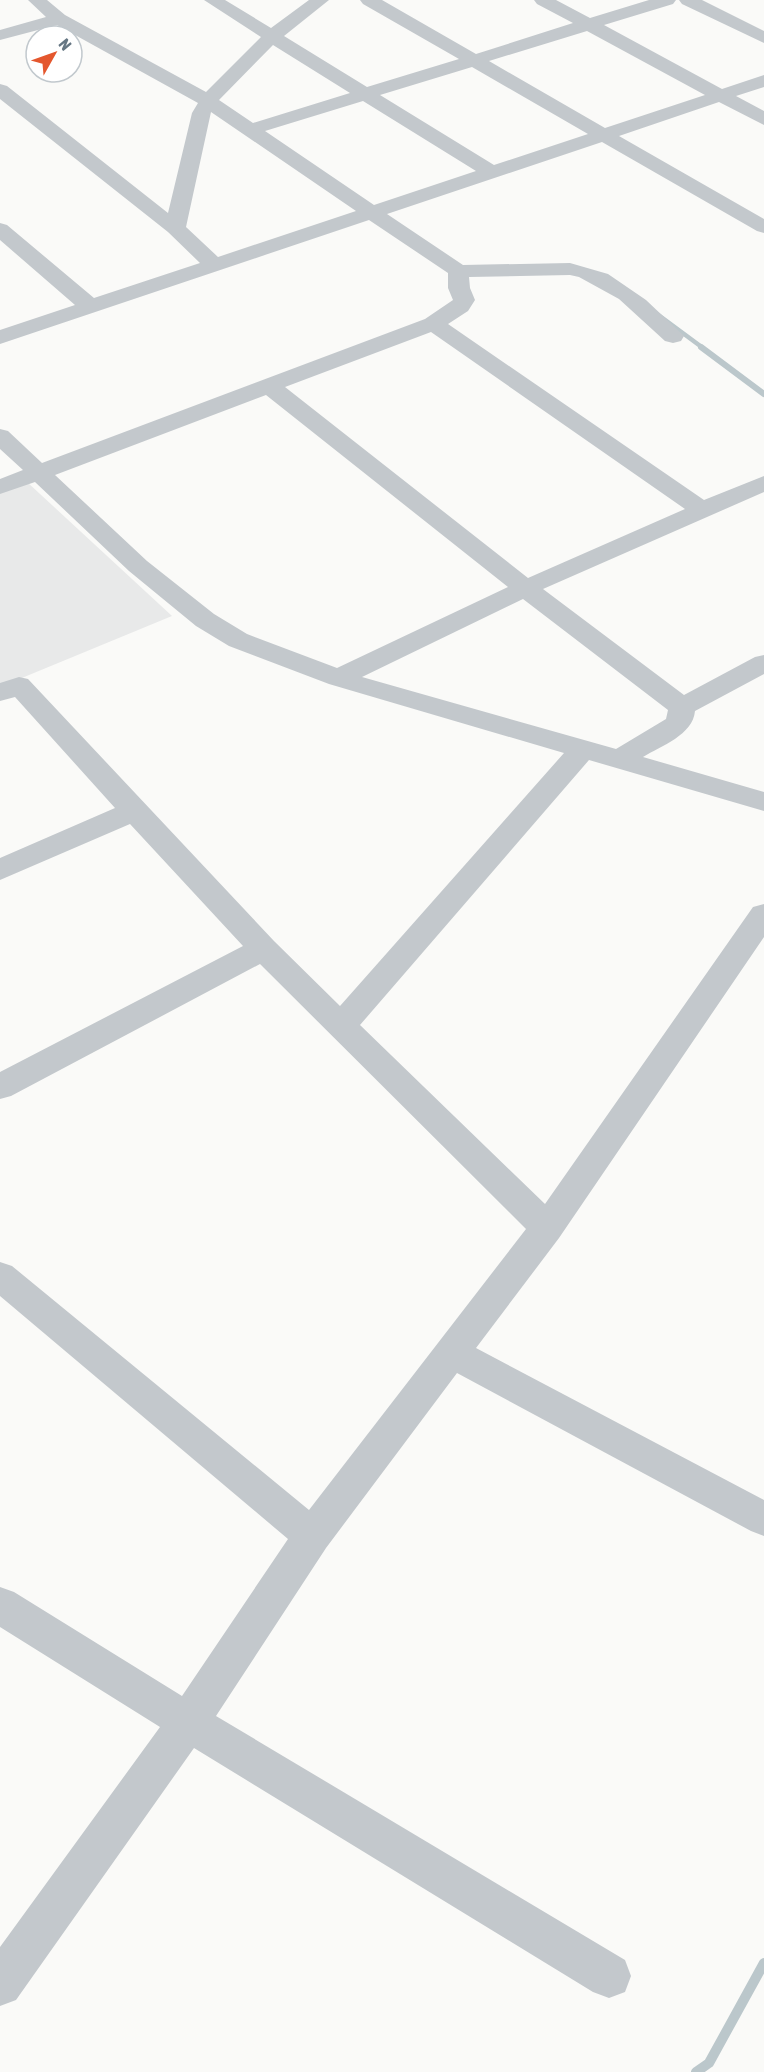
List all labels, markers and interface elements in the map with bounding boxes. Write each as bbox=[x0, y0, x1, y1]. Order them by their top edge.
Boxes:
north arrow bbox=[24, 24, 84, 84]
text: N bbox=[56, 35, 75, 54]

